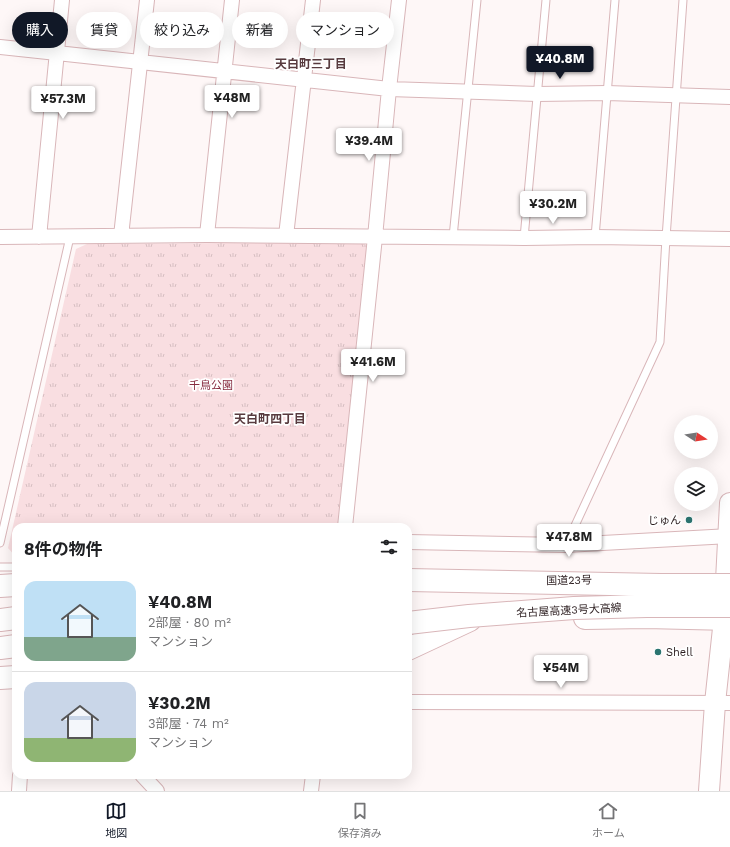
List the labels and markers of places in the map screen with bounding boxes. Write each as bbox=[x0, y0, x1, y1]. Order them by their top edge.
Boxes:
pin: ¥40.8M bbox=[527, 46, 593, 80]
pin: ¥48M bbox=[208, 85, 256, 119]
pin: ¥57.3M bbox=[30, 86, 96, 120]
pin: ¥39.4M bbox=[336, 128, 402, 162]
pin: ¥30.2M bbox=[520, 191, 586, 225]
pin: ¥41.6M bbox=[340, 349, 406, 383]
place label: じゅん bbox=[648, 514, 681, 527]
marker: じゅん bbox=[684, 515, 694, 525]
pin: ¥47.8M bbox=[536, 524, 602, 558]
place label: Shell bbox=[666, 646, 694, 659]
marker: Shell bbox=[653, 647, 663, 657]
pin: ¥54M bbox=[537, 655, 585, 689]

